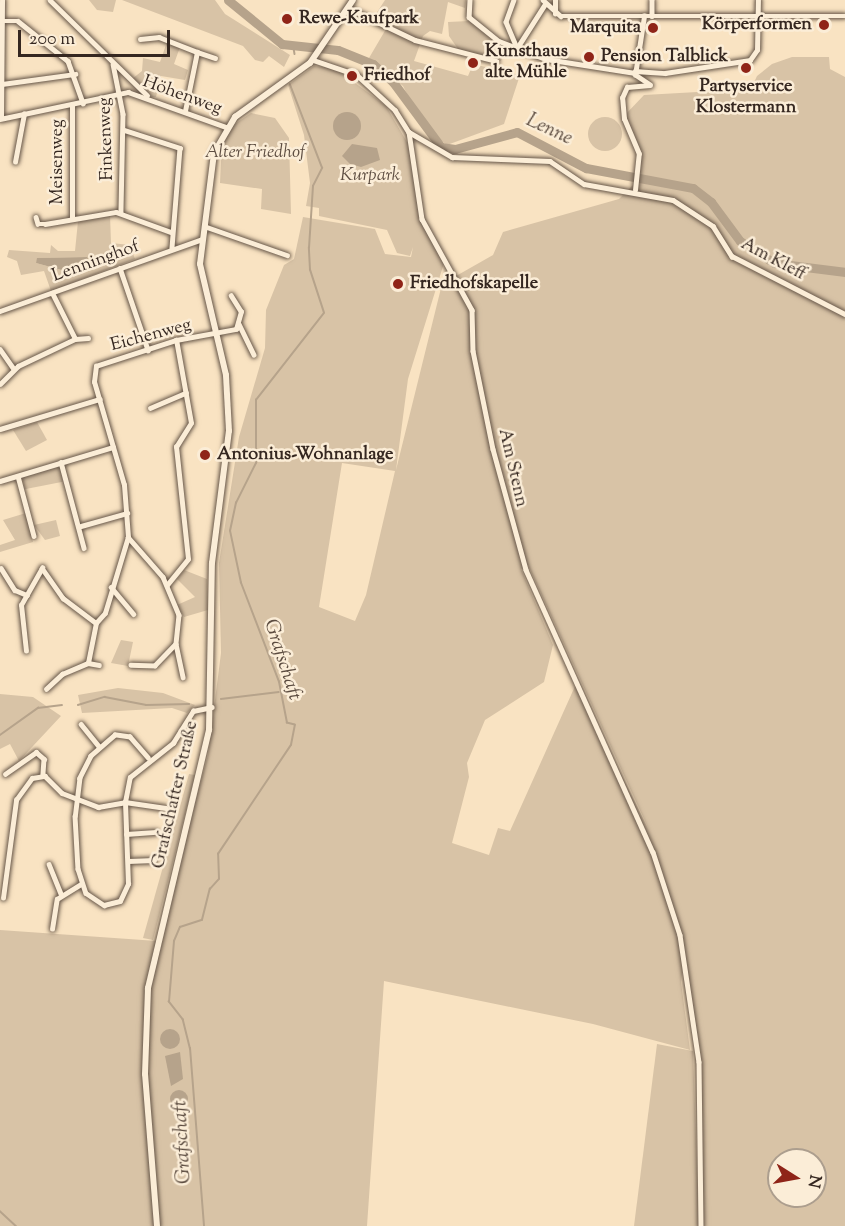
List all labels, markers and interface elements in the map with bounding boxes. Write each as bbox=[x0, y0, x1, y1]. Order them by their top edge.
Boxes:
place label: Rewe-Kaufpark bbox=[299, 8, 419, 30]
marker: Rewe-Kaufpark bbox=[280, 12, 294, 26]
place label: Körperformen bbox=[702, 14, 812, 36]
place label: Marquita bbox=[570, 17, 641, 39]
scale bar bbox=[21, 18, 172, 56]
marker: Körperformen bbox=[817, 18, 831, 32]
marker: Marquita bbox=[646, 21, 660, 35]
text: 200 m bbox=[29, 27, 75, 53]
place label: Kunsthaus alte Mühle bbox=[485, 42, 568, 84]
place label: Pension Talblick bbox=[601, 46, 728, 68]
marker: Pension Talblick bbox=[582, 50, 596, 64]
marker: Kunsthaus alte Mühle bbox=[466, 56, 480, 70]
marker: Partyservice Klostermann bbox=[739, 61, 753, 75]
place label: Friedhof bbox=[364, 65, 430, 87]
marker: Friedhof bbox=[345, 69, 359, 83]
street label: Höhenweg bbox=[139, 72, 225, 120]
place label: Partyservice Klostermann bbox=[696, 77, 796, 119]
street label: Finkenweg bbox=[95, 97, 119, 181]
water label: Lenne bbox=[522, 109, 576, 151]
street label: Meisenweg bbox=[47, 119, 69, 205]
park label: Alter Friedhof bbox=[205, 142, 305, 164]
park label: Kurpark bbox=[340, 165, 400, 187]
street label: Am Kleff bbox=[737, 234, 809, 286]
street label: Lenninghof bbox=[49, 236, 143, 288]
place label: Friedhofskapelle bbox=[410, 273, 538, 295]
marker: Friedhofskapelle bbox=[391, 277, 405, 291]
street label: Eichenweg bbox=[108, 315, 194, 357]
street label: Am Stenn bbox=[492, 427, 532, 509]
place label: Antonius-Wohnanlage bbox=[217, 444, 393, 466]
marker: Antonius-Wohnanlage bbox=[198, 448, 212, 462]
water label: Grafschaft bbox=[258, 616, 306, 704]
street label: Grafschafter Straße bbox=[148, 719, 204, 871]
water label: Grafschaft bbox=[169, 1099, 197, 1185]
north arrow bbox=[767, 1148, 827, 1208]
text: N bbox=[801, 1173, 826, 1190]

